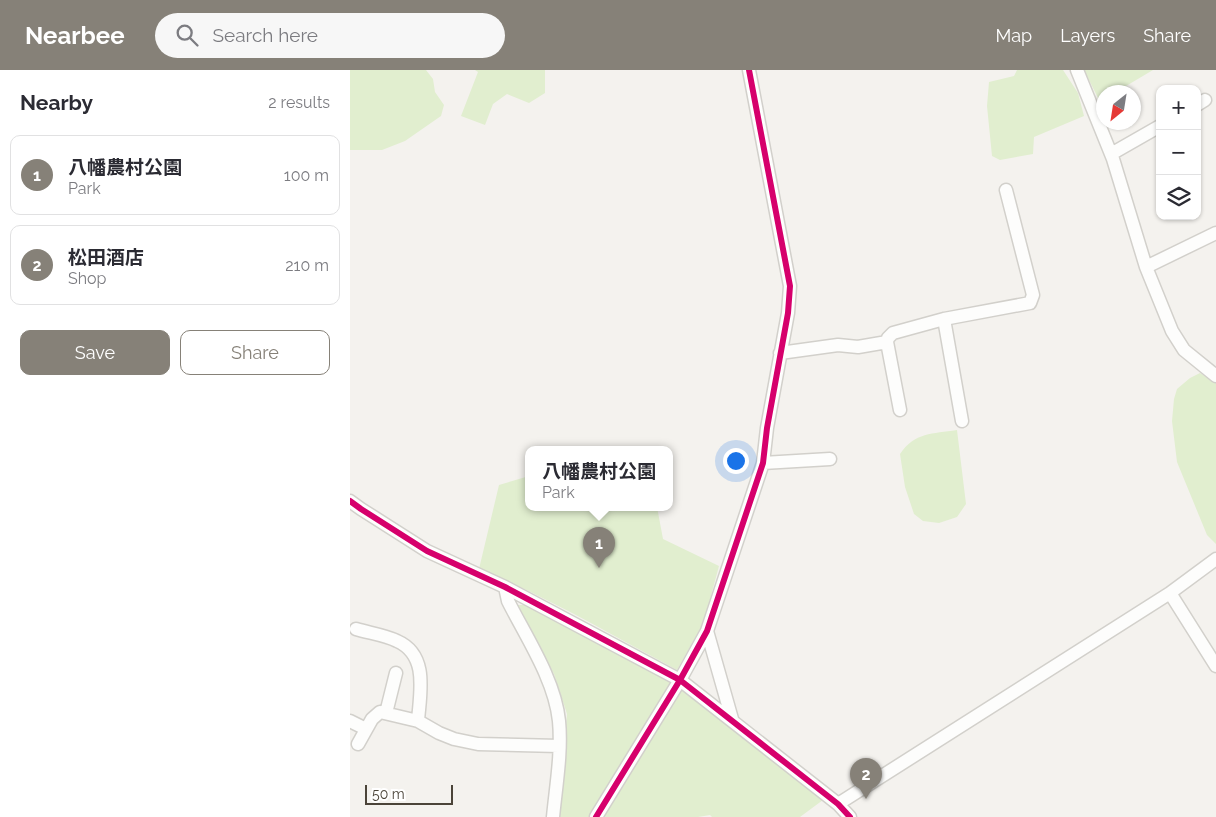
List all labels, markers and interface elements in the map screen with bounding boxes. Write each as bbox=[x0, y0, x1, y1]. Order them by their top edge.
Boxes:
search box bbox=[155, 13, 505, 58]
text: Nearbee bbox=[25, 21, 125, 50]
icon: search bbox=[173, 21, 201, 49]
text: Search here bbox=[213, 24, 318, 46]
text: Map bbox=[996, 25, 1032, 46]
text: Layers bbox=[1060, 25, 1115, 46]
text: Share bbox=[1143, 25, 1191, 46]
north arrow bbox=[1096, 85, 1141, 130]
map controls bbox=[1156, 85, 1201, 220]
button: + bbox=[1156, 85, 1201, 130]
text: Nearby bbox=[20, 90, 93, 115]
text: 2 results bbox=[268, 93, 330, 112]
button: − bbox=[1156, 130, 1201, 175]
text: 八幡農村公園 bbox=[68, 156, 182, 178]
text: 1 bbox=[33, 166, 41, 185]
text: 100 m bbox=[284, 166, 329, 185]
button: layers bbox=[1156, 175, 1201, 220]
text: Park bbox=[68, 179, 101, 198]
text: 松田酒店 bbox=[68, 246, 144, 268]
text: 2 bbox=[32, 256, 42, 275]
text: 210 m bbox=[285, 256, 329, 275]
text: Shop bbox=[68, 269, 106, 288]
button: Save bbox=[20, 330, 170, 375]
button: Share bbox=[180, 330, 330, 375]
popup bbox=[525, 446, 673, 511]
your location bbox=[723, 448, 749, 474]
text: 八幡農村公園 bbox=[542, 460, 656, 482]
text: Park bbox=[542, 483, 575, 502]
pin: 1 bbox=[583, 527, 615, 568]
pin: 2 bbox=[850, 758, 882, 799]
scale bar bbox=[365, 782, 452, 805]
text: 50 m bbox=[372, 786, 405, 802]

